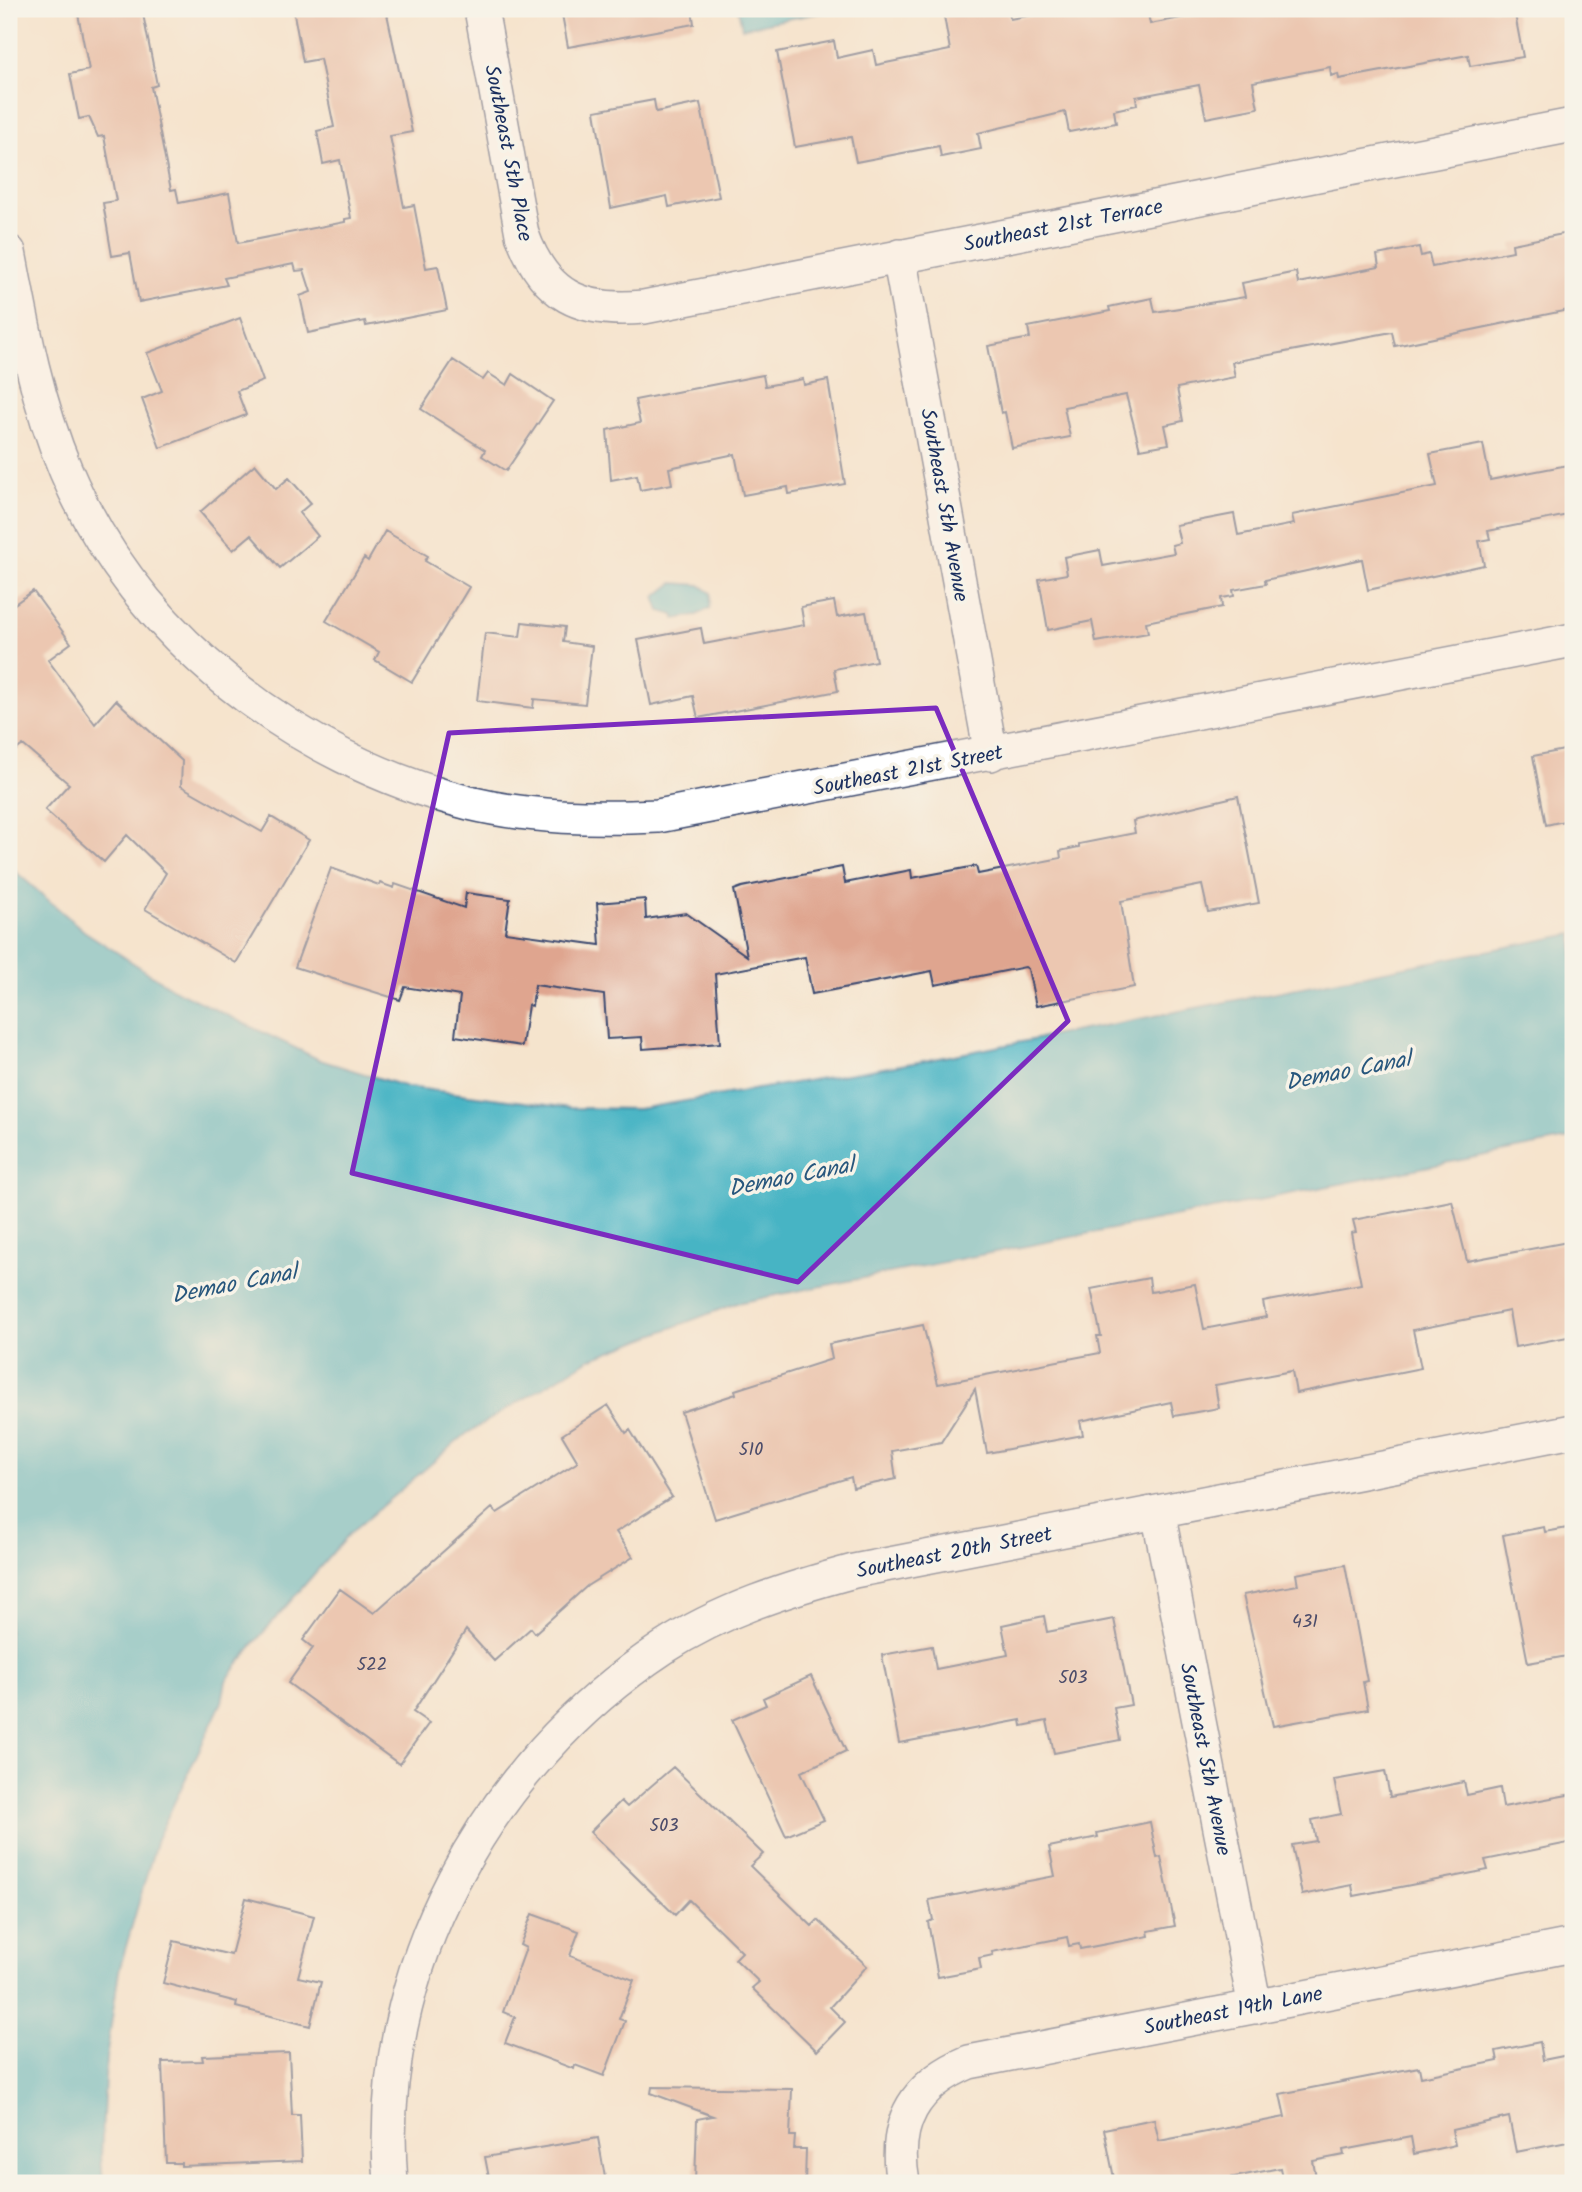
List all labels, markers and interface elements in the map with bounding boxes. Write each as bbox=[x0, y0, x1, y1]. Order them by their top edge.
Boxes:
street label: Southeast 5th Place bbox=[474, 62, 541, 245]
street label: Southeast 21st Terrace bbox=[961, 191, 1166, 262]
street label: Southeast 5th Avenue bbox=[910, 406, 977, 605]
street label: Southeast 21st Street bbox=[811, 737, 1007, 806]
water label: Demao Canal bbox=[1283, 1041, 1419, 1102]
water label: Demao Canal bbox=[726, 1147, 862, 1208]
water label: Demao Canal bbox=[169, 1254, 305, 1315]
house number: 510 bbox=[739, 1436, 763, 1465]
street label: Southeast 20th Street bbox=[854, 1518, 1056, 1589]
house number: 431 bbox=[1292, 1608, 1318, 1637]
house number: 522 bbox=[357, 1651, 387, 1680]
street label: Southeast 5th Avenue bbox=[1170, 1660, 1240, 1859]
house number: 503 bbox=[1059, 1664, 1087, 1693]
house number: 503 bbox=[650, 1812, 678, 1841]
street label: Southeast 19th Lane bbox=[1141, 1978, 1326, 2045]

